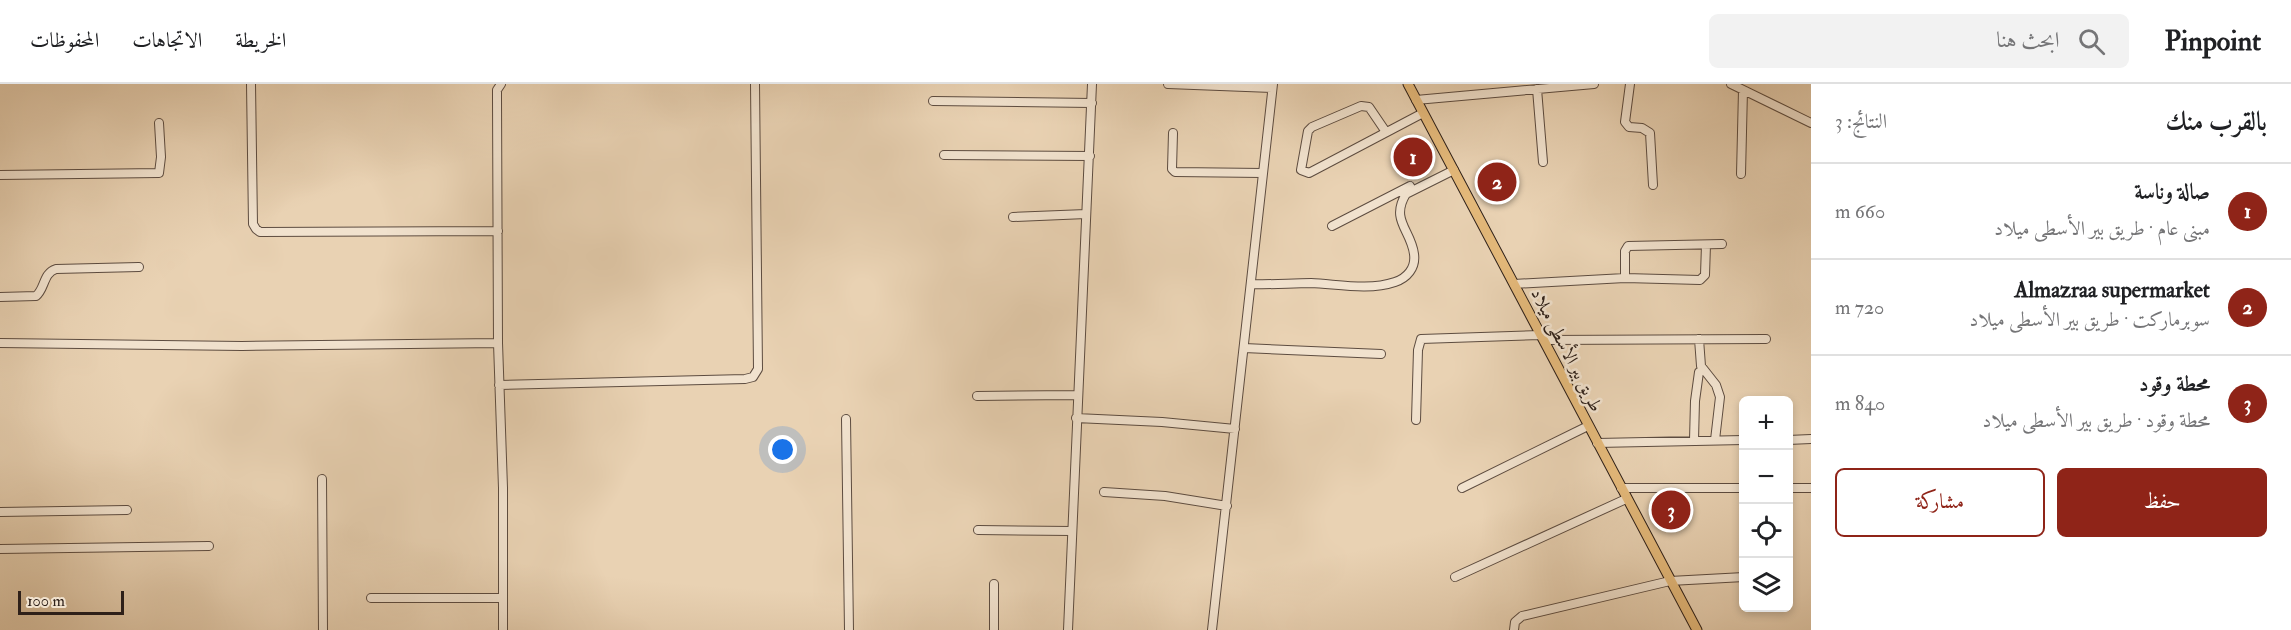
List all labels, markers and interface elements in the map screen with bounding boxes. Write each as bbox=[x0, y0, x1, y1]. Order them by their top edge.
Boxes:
search box bbox=[1709, 14, 2129, 68]
text: Pinpoint bbox=[2165, 24, 2261, 59]
icon: search bbox=[2075, 25, 2108, 58]
text: ابحث هنا bbox=[1996, 26, 2060, 54]
text: المحفوظات bbox=[30, 27, 99, 54]
text: الاتجاهات bbox=[132, 27, 202, 54]
text: الخريطة bbox=[235, 27, 286, 54]
text: بالقرب منك bbox=[2165, 106, 2267, 138]
text: النتائج: 3 bbox=[1835, 109, 1887, 134]
pin: 1 bbox=[1394, 134, 1432, 180]
pin: 2 bbox=[1478, 160, 1516, 204]
text: صالة وناسة bbox=[2134, 178, 2210, 206]
text: 660 m bbox=[1835, 199, 1885, 224]
text: 1 bbox=[2244, 199, 2251, 224]
text: مبنى عام · طريق بير الأسطى ميلاد bbox=[1994, 216, 2210, 241]
text: Almazraa supermarket bbox=[2015, 276, 2210, 304]
street label: طريق بير الأسطى ميلاد bbox=[1526, 284, 1609, 416]
text: 720 m bbox=[1835, 295, 1884, 320]
text: 2 bbox=[2242, 295, 2253, 320]
text: سوبرماركت · طريق بير الأسطى ميلاد bbox=[1969, 307, 2210, 332]
text: محطة وقود bbox=[2139, 370, 2210, 398]
text: 840 m bbox=[1835, 391, 1885, 416]
text: 3 bbox=[2244, 391, 2251, 416]
map controls bbox=[1739, 396, 1793, 612]
button: + bbox=[1739, 396, 1793, 450]
text: محطة وقود · طريق بير الأسطى ميلاد bbox=[1982, 408, 2210, 433]
your location bbox=[768, 435, 797, 464]
button: − bbox=[1739, 450, 1793, 504]
button: مشاركة bbox=[1835, 468, 2045, 537]
button: حفظ bbox=[2057, 468, 2267, 537]
pin: 3 bbox=[1652, 488, 1690, 532]
button: locate bbox=[1739, 504, 1793, 558]
button: layers bbox=[1739, 558, 1793, 612]
scale bar bbox=[18, 588, 124, 616]
text: 100 m bbox=[27, 591, 65, 611]

